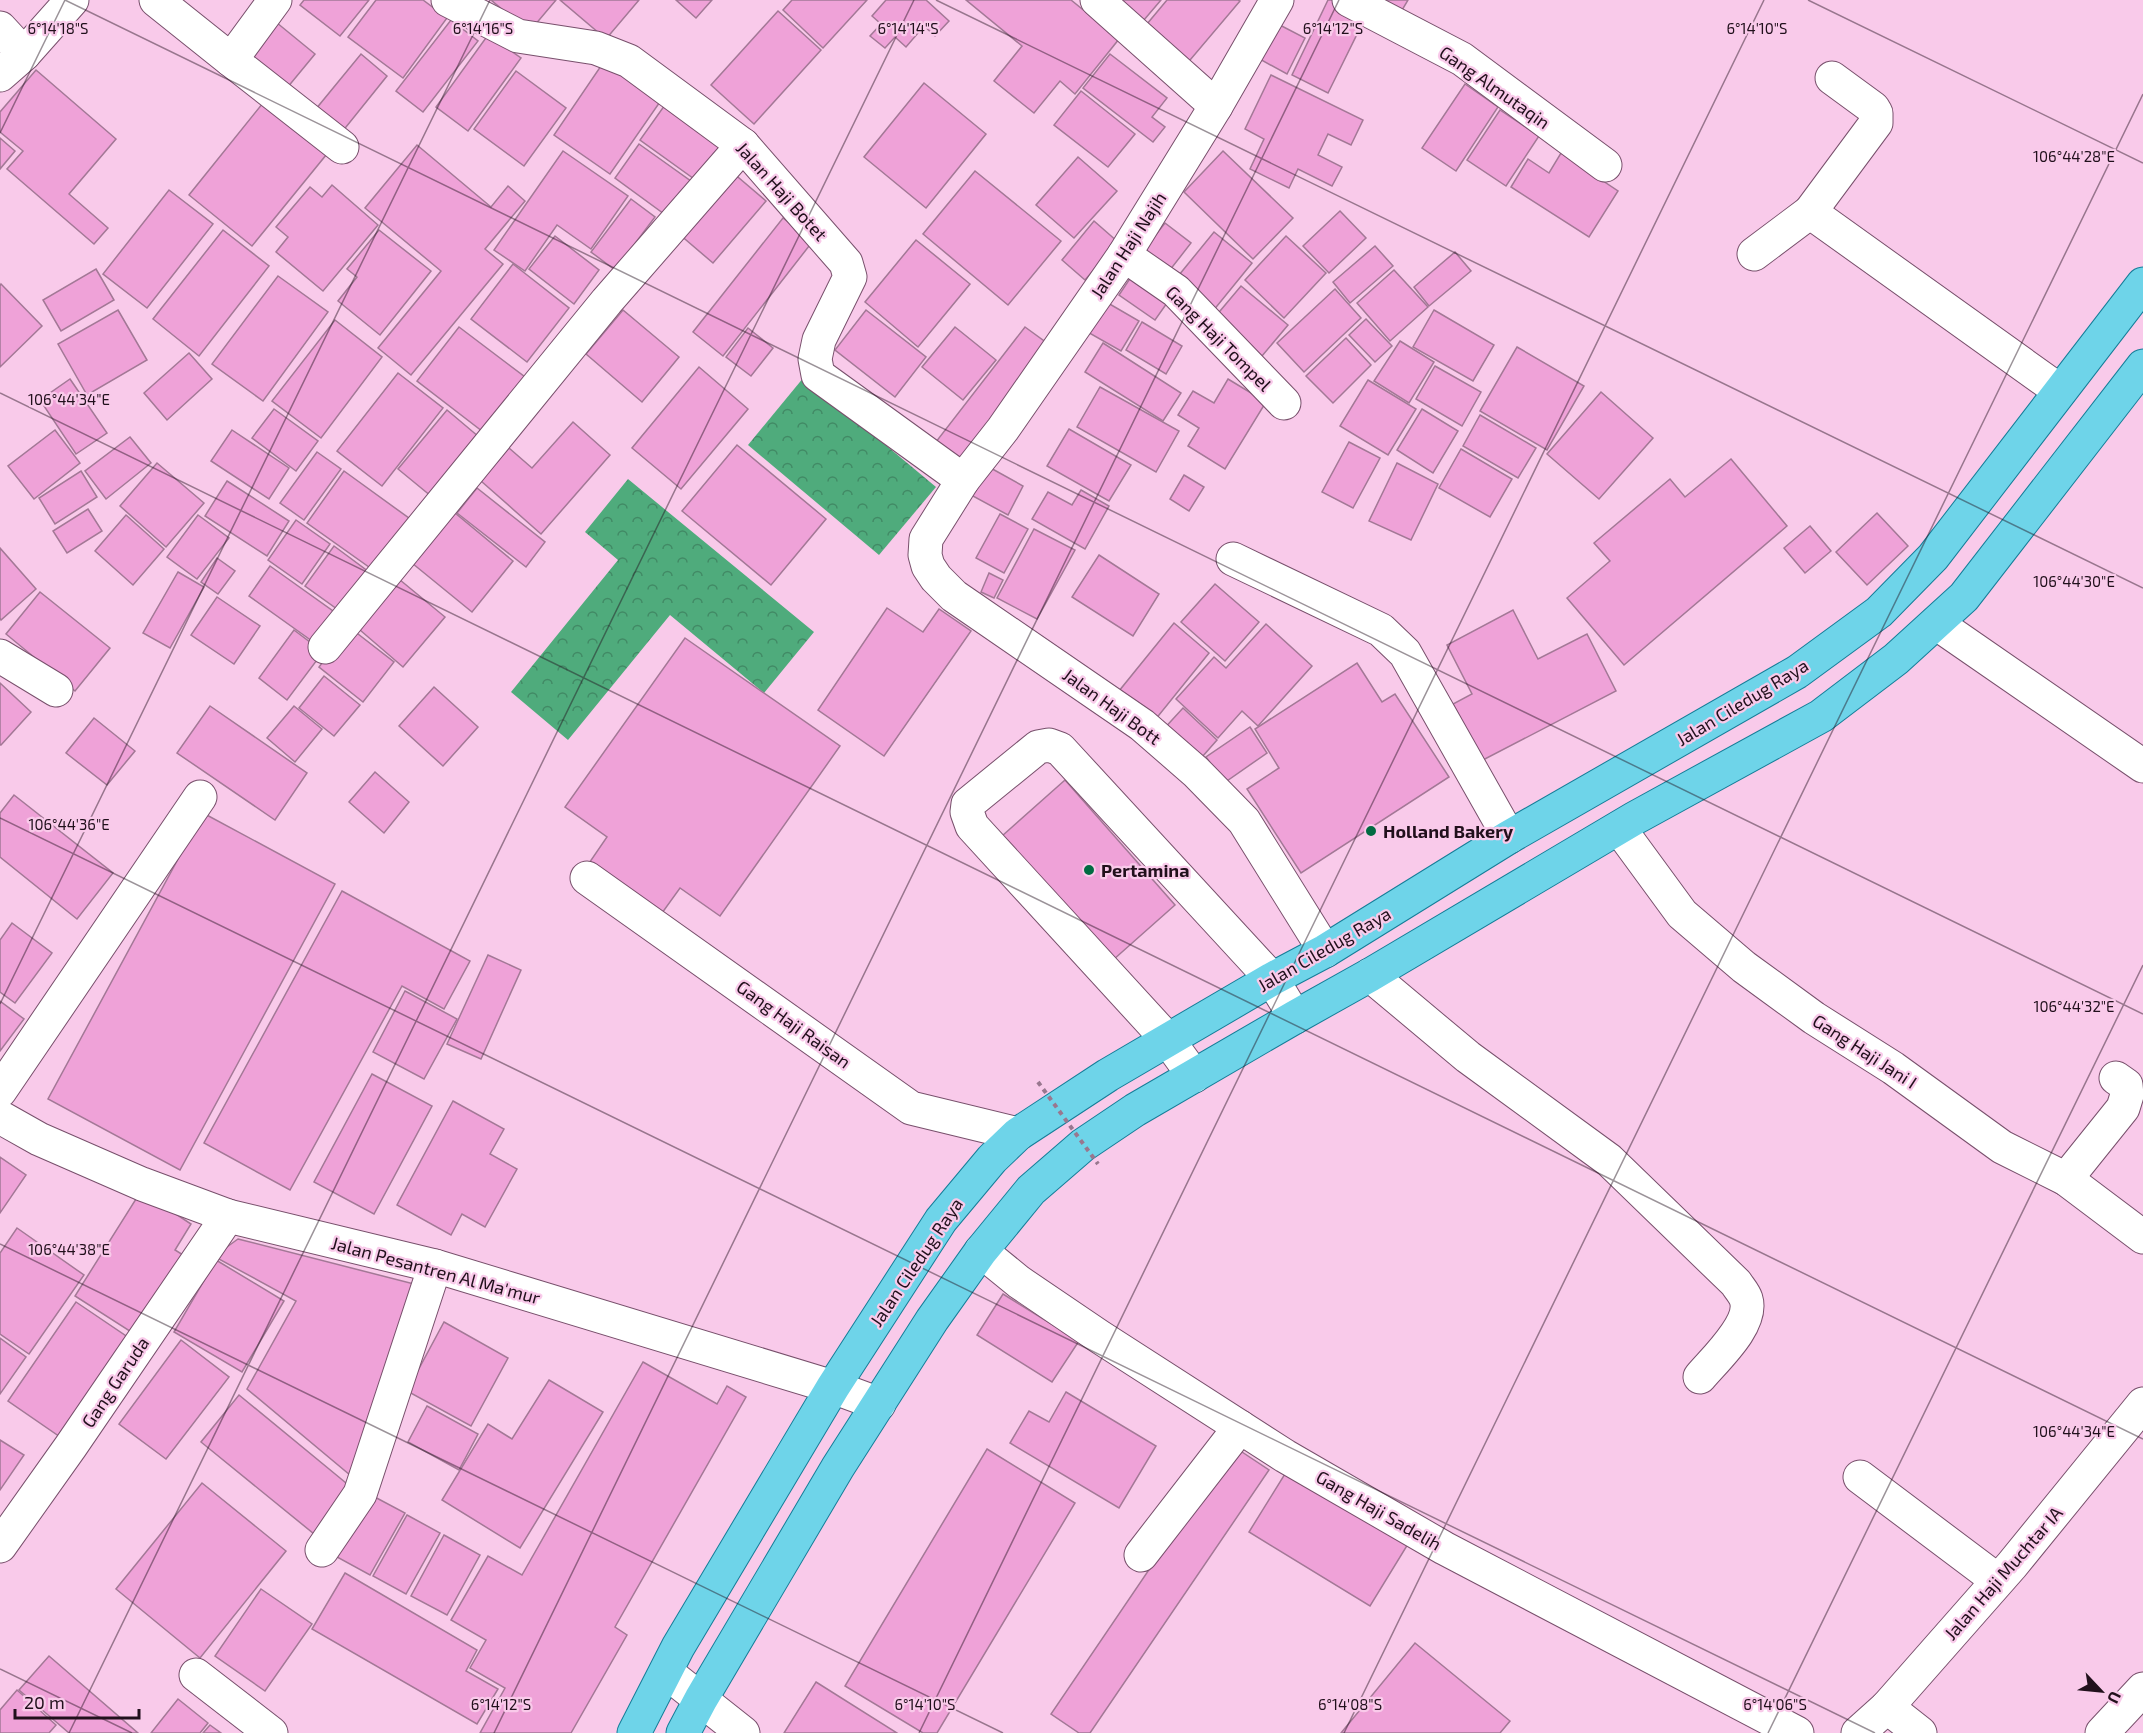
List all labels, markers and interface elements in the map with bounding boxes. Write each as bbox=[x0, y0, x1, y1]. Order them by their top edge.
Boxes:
text: 6°14'18"S bbox=[27, 19, 89, 37]
text: 6°14'16"S bbox=[453, 19, 513, 37]
text: 6°14'14"S bbox=[877, 19, 939, 37]
text: 6°14'12"S bbox=[1303, 19, 1363, 37]
text: 6°14'10"S bbox=[1726, 19, 1788, 37]
street label: Gang Almutaqin bbox=[1436, 41, 1554, 133]
street label: Jalan Haji Botet bbox=[732, 137, 832, 245]
text: 106°44'28"E bbox=[2033, 147, 2115, 165]
street label: Jalan Haji Najih bbox=[1085, 188, 1171, 302]
street label: Gang Haji Tompel bbox=[1162, 281, 1277, 396]
text: 106°44'34"E bbox=[28, 390, 110, 408]
text: 106°44'30"E bbox=[2033, 572, 2115, 590]
street label: Jalan Ciledug Raya bbox=[1672, 654, 1812, 750]
street label: Jalan Haji Bott bbox=[1059, 663, 1165, 749]
text: 106°44'36"E bbox=[28, 815, 110, 833]
place label: Holland Bakery bbox=[1383, 820, 1514, 842]
marker: Holland Bakery bbox=[1364, 824, 1378, 838]
place label: Pertamina bbox=[1101, 859, 1189, 881]
marker: Pertamina bbox=[1082, 863, 1096, 877]
street label: Jalan Ciledug Raya bbox=[1253, 902, 1395, 996]
street label: Gang Haji Raisan bbox=[733, 975, 855, 1073]
text: 106°44'32"E bbox=[2033, 997, 2115, 1015]
street label: Gang Haji Jani I bbox=[1809, 1009, 1921, 1093]
street label: Jalan Ciledug Raya bbox=[865, 1194, 967, 1330]
street label: Jalan Pesantren Al Ma'mur bbox=[329, 1231, 543, 1309]
text: 106°44'38"E bbox=[28, 1240, 110, 1258]
street label: Gang Garuda bbox=[77, 1333, 153, 1431]
text: 106°44'34"E bbox=[2033, 1422, 2115, 1440]
street label: Gang Haji Sadelih bbox=[1313, 1465, 1445, 1555]
street label: Jalan Haji Muchtar IA bbox=[1939, 1501, 2067, 1644]
north arrow bbox=[2071, 1661, 2131, 1721]
scale bar bbox=[15, 1682, 140, 1720]
text: U bbox=[2104, 1689, 2126, 1707]
text: 20 m bbox=[24, 1691, 65, 1713]
text: 6°14'12"S bbox=[471, 1695, 531, 1713]
text: 6°14'10"S bbox=[894, 1695, 956, 1713]
text: 6°14'08"S bbox=[1318, 1695, 1382, 1713]
text: 6°14'06"S bbox=[1743, 1695, 1807, 1713]

